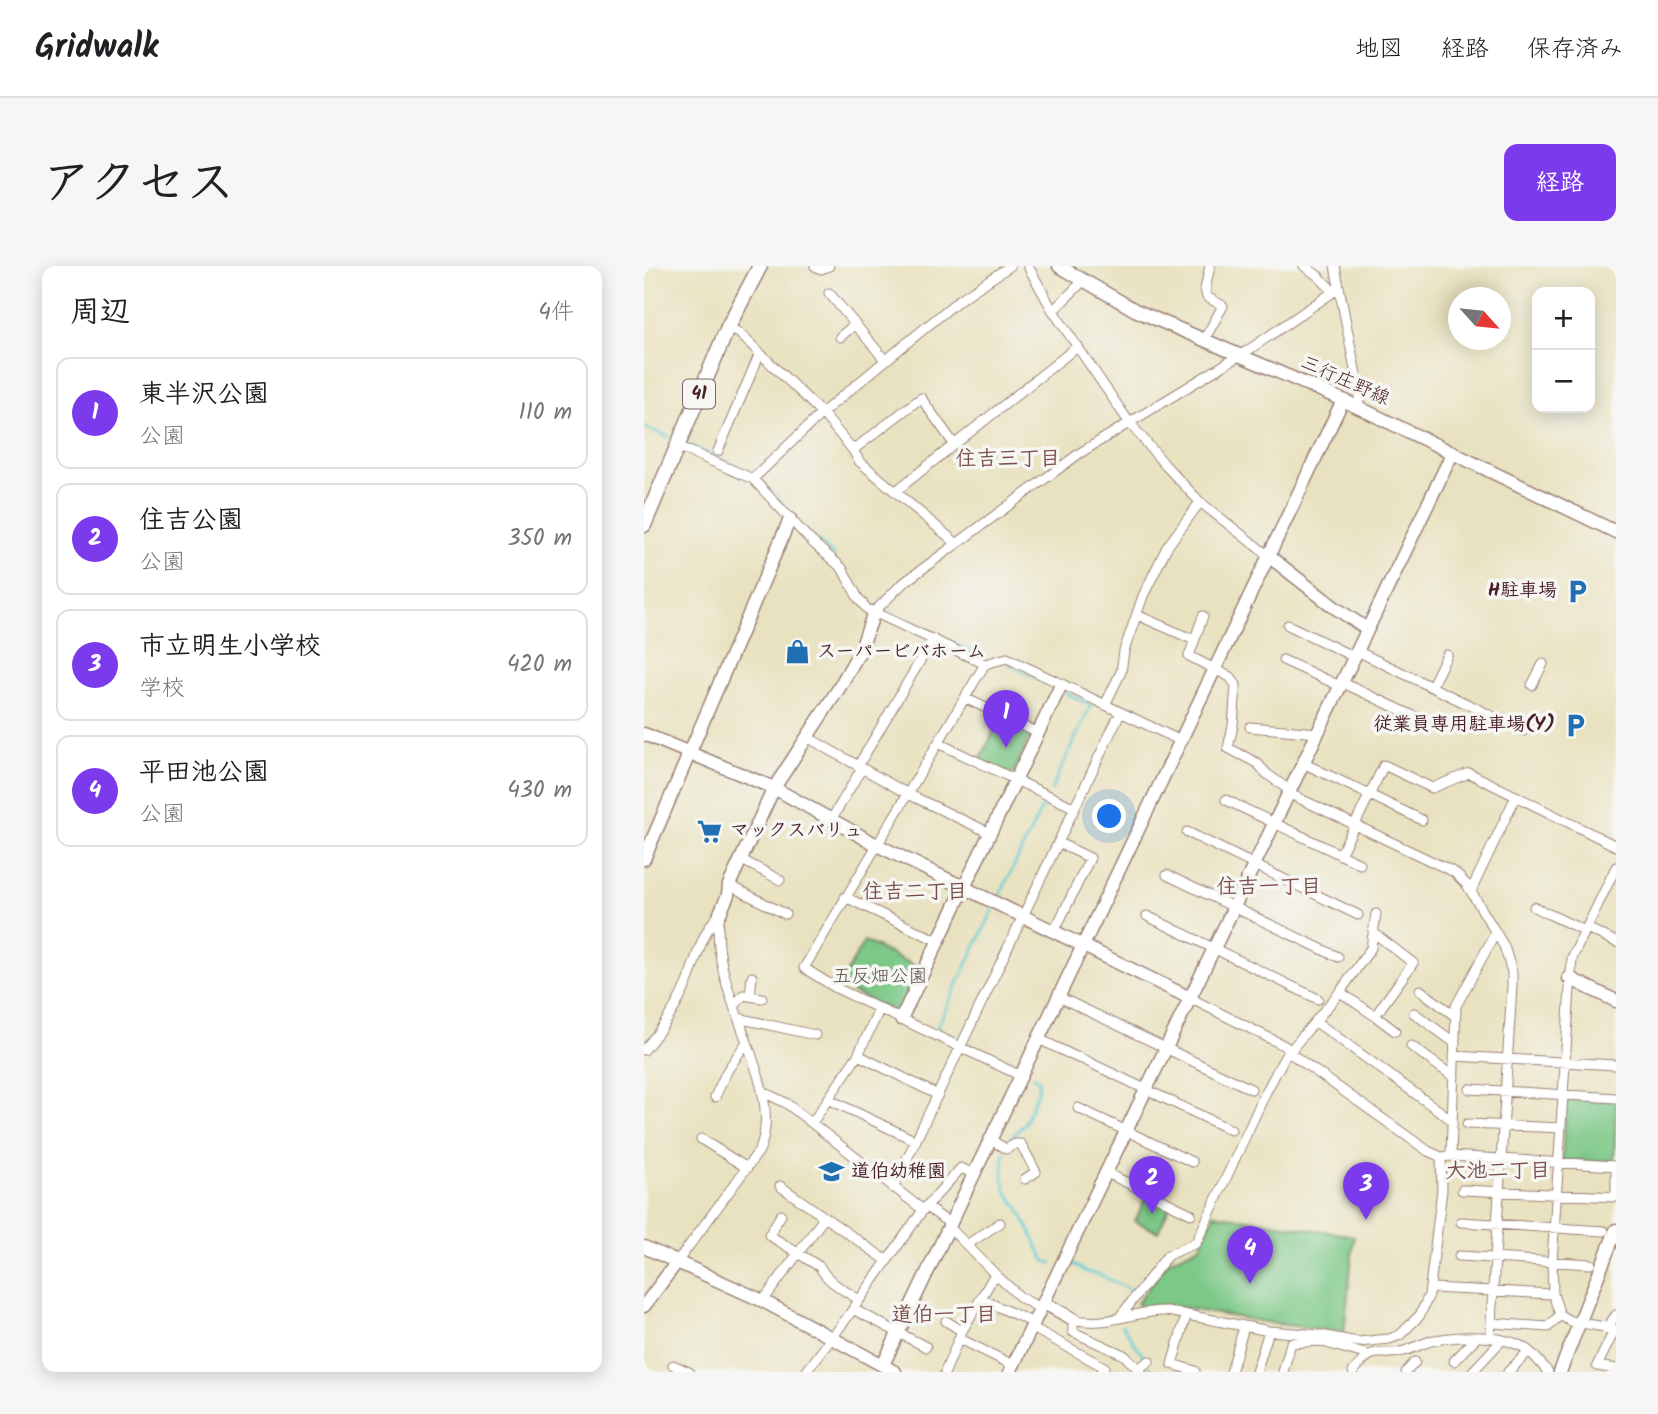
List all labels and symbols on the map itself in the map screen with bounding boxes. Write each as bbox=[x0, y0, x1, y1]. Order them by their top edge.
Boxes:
north arrow bbox=[1448, 287, 1511, 350]
street label: 三行庄野線 bbox=[1295, 348, 1395, 414]
road number: 41 bbox=[683, 379, 715, 408]
district label: 住吉三丁目 bbox=[956, 443, 1061, 476]
place label: H駐車場 bbox=[1488, 576, 1557, 606]
parking icon: H駐車場 bbox=[1563, 577, 1591, 605]
place label: スーパービバホーム bbox=[817, 637, 986, 667]
shop icon: スーパービバホーム bbox=[783, 638, 811, 666]
pin: 1 bbox=[983, 690, 1029, 748]
place label: 従業員専用駐車場(Y) bbox=[1373, 710, 1555, 740]
parking icon: 従業員専用駐車場(Y) bbox=[1561, 711, 1589, 739]
your location bbox=[1092, 799, 1126, 833]
place label: マックスバリュ bbox=[730, 816, 863, 846]
supermarket icon: マックスバリュ bbox=[696, 817, 724, 845]
district label: 住吉一丁目 bbox=[1217, 871, 1322, 904]
district label: 住吉二丁目 bbox=[863, 876, 968, 909]
park label: 五反畑公園 bbox=[832, 962, 928, 992]
district label: 大池二丁目 bbox=[1446, 1155, 1551, 1188]
pin: 2 bbox=[1129, 1156, 1175, 1214]
place label: 道伯幼稚園 bbox=[851, 1157, 946, 1187]
school or university icon: 道伯幼稚園 bbox=[817, 1158, 845, 1186]
pin: 3 bbox=[1343, 1162, 1389, 1220]
pin: 4 bbox=[1227, 1226, 1273, 1284]
district label: 道伯一丁目 bbox=[892, 1299, 997, 1332]

